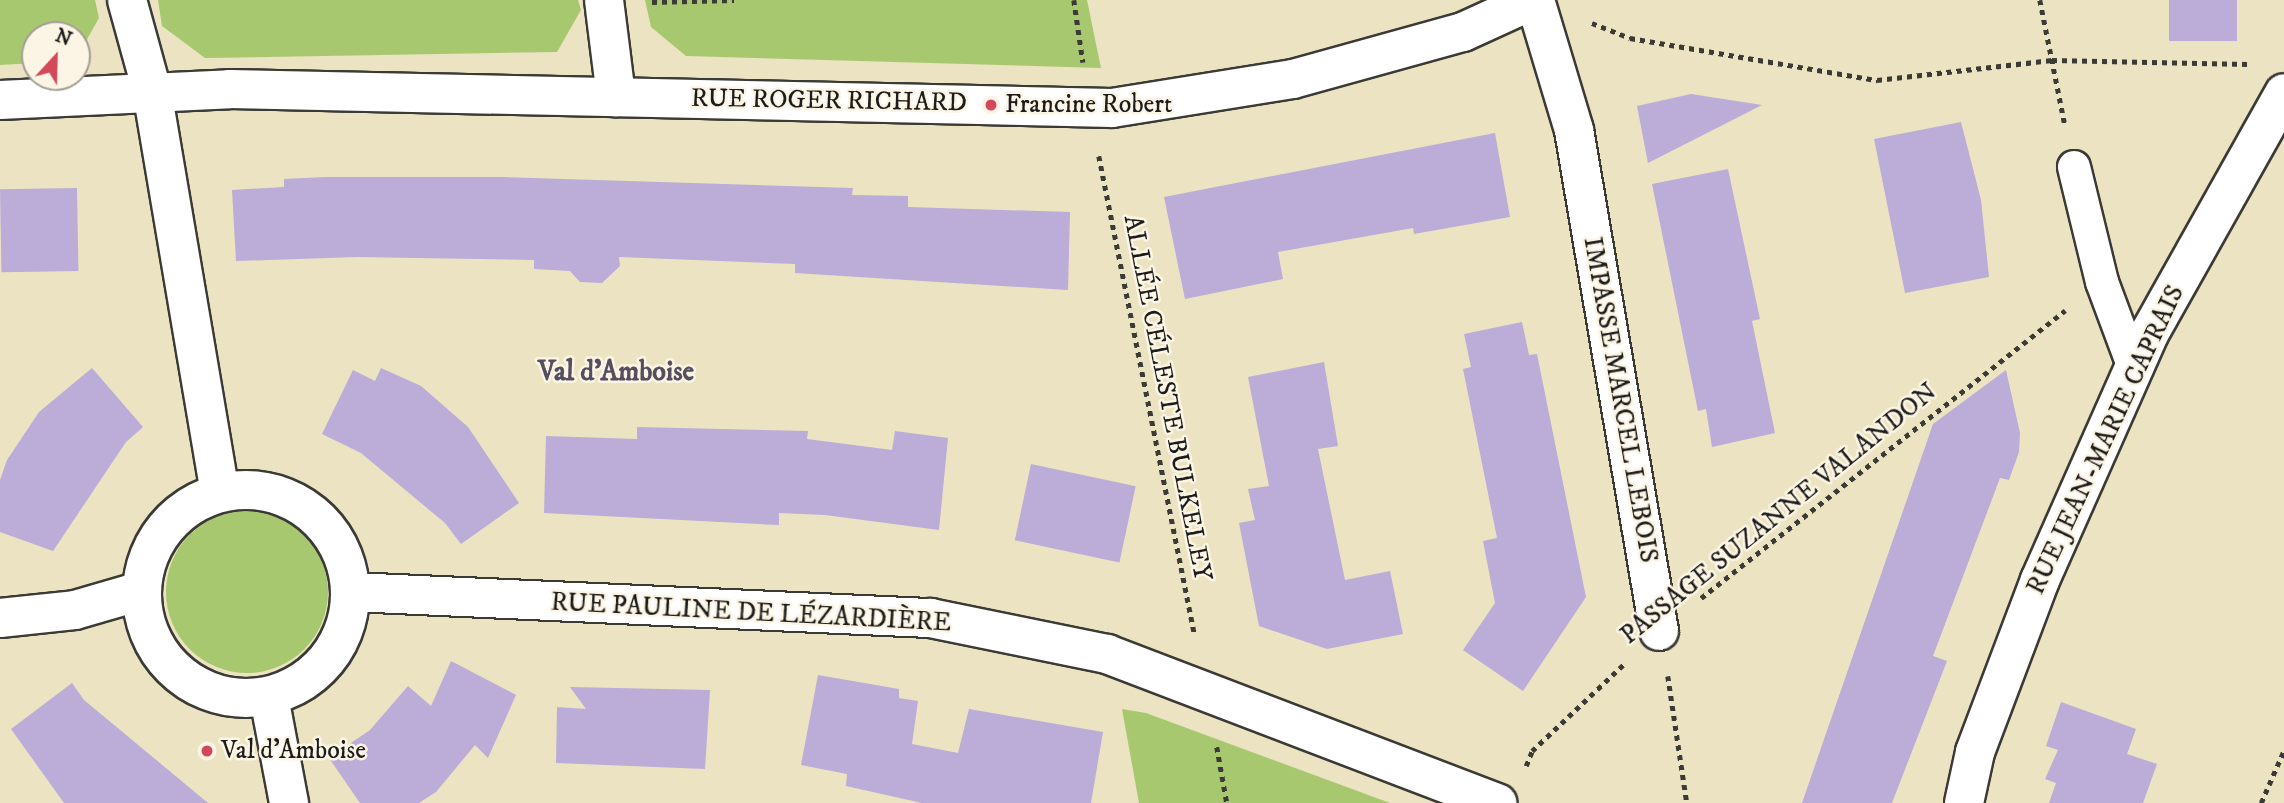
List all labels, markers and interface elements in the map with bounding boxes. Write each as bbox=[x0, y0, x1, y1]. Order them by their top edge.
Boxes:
north arrow bbox=[21, 21, 91, 91]
text: N bbox=[52, 24, 75, 52]
street label: RUE ROGER RICHARD bbox=[691, 83, 967, 119]
place label: Francine Robert bbox=[1005, 89, 1172, 121]
marker: Francine Robert bbox=[983, 97, 999, 113]
street label: ALLÉE CÉLESTE BULKELEY bbox=[1116, 212, 1218, 584]
street label: IMPASSE MARCEL LEBOIS bbox=[1576, 235, 1664, 565]
street label: RUE JEAN-MARIE CAPRAIS bbox=[2020, 280, 2192, 600]
district label: Val d'Amboise bbox=[538, 355, 694, 389]
street label: PASSAGE SUZANNE VALANDON bbox=[1614, 377, 1944, 651]
street label: RUE PAULINE DE LÉZARDIÈRE bbox=[550, 587, 952, 639]
place label: Val d'Amboise bbox=[221, 735, 366, 767]
marker: Val d'Amboise bbox=[199, 743, 215, 759]

